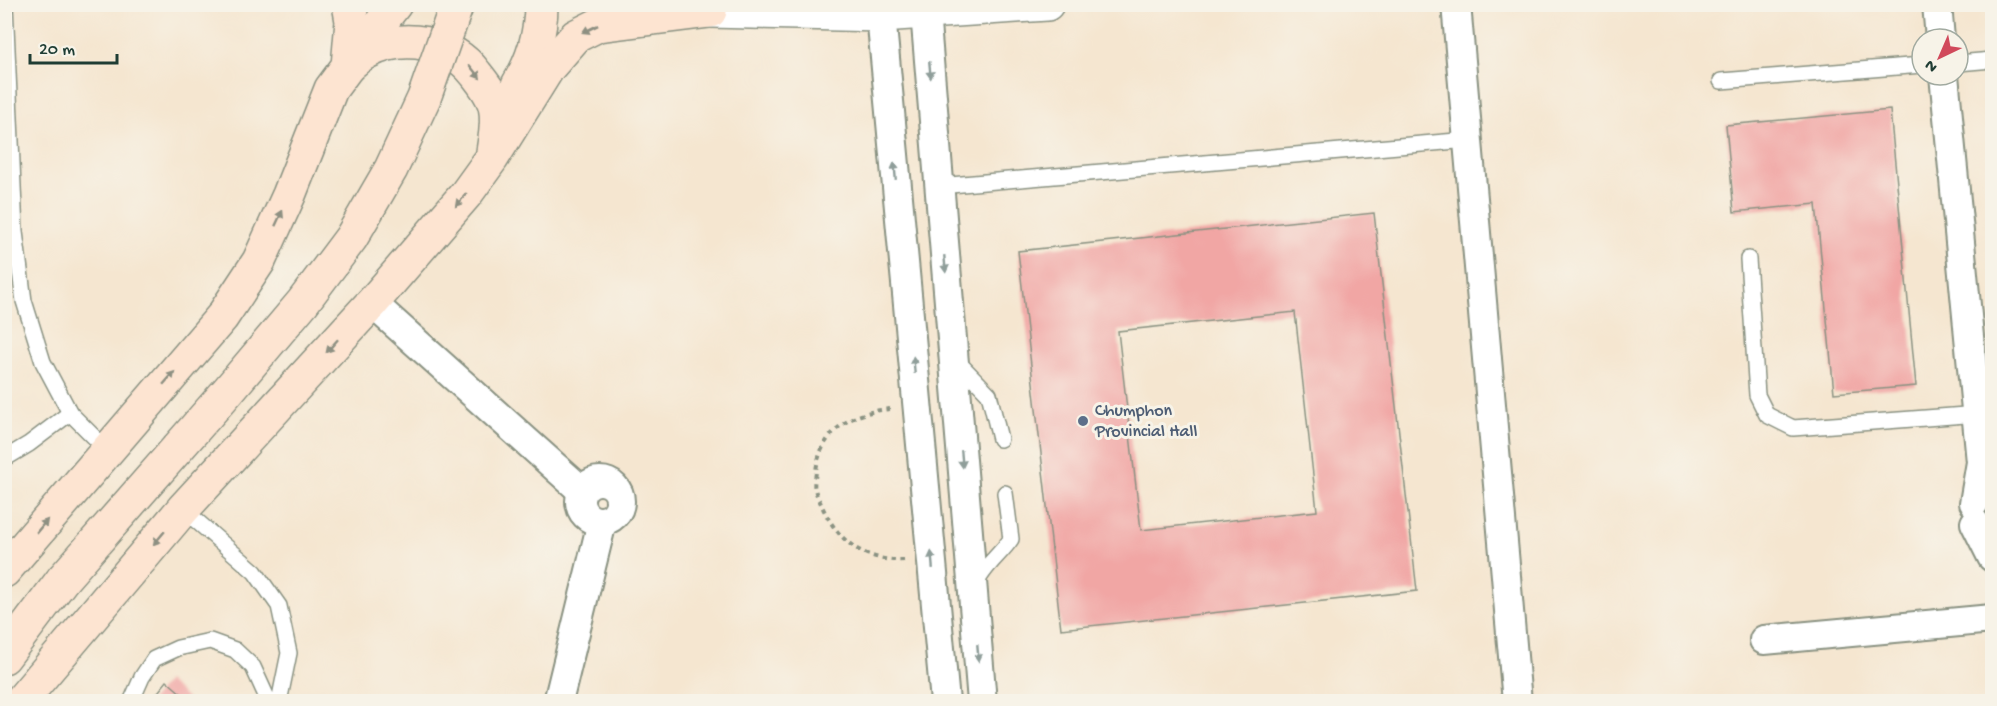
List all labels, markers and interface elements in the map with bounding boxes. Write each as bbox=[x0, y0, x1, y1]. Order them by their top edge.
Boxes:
one-way arrow bbox=[581, 25, 598, 34]
scale bar bbox=[30, 27, 117, 65]
north arrow bbox=[1910, 27, 1970, 87]
text: 20 m bbox=[39, 40, 75, 61]
text: N bbox=[1921, 54, 1942, 76]
one-way arrow bbox=[925, 60, 934, 79]
one-way arrow bbox=[468, 64, 481, 80]
one-way arrow bbox=[891, 162, 900, 181]
one-way arrow bbox=[455, 192, 468, 207]
one-way arrow bbox=[274, 209, 284, 227]
one-way arrow bbox=[941, 255, 950, 274]
one-way arrow bbox=[326, 338, 339, 353]
one-way arrow bbox=[909, 356, 919, 375]
one-way arrow bbox=[162, 371, 175, 386]
place label: Chumphon Provincial Hall bbox=[1094, 401, 1198, 443]
marker: Chumphon Provincial Hall bbox=[1076, 414, 1090, 428]
one-way arrow bbox=[957, 449, 966, 468]
one-way arrow bbox=[36, 518, 49, 534]
one-way arrow bbox=[153, 530, 166, 546]
one-way arrow bbox=[927, 550, 937, 569]
one-way arrow bbox=[973, 644, 983, 663]

